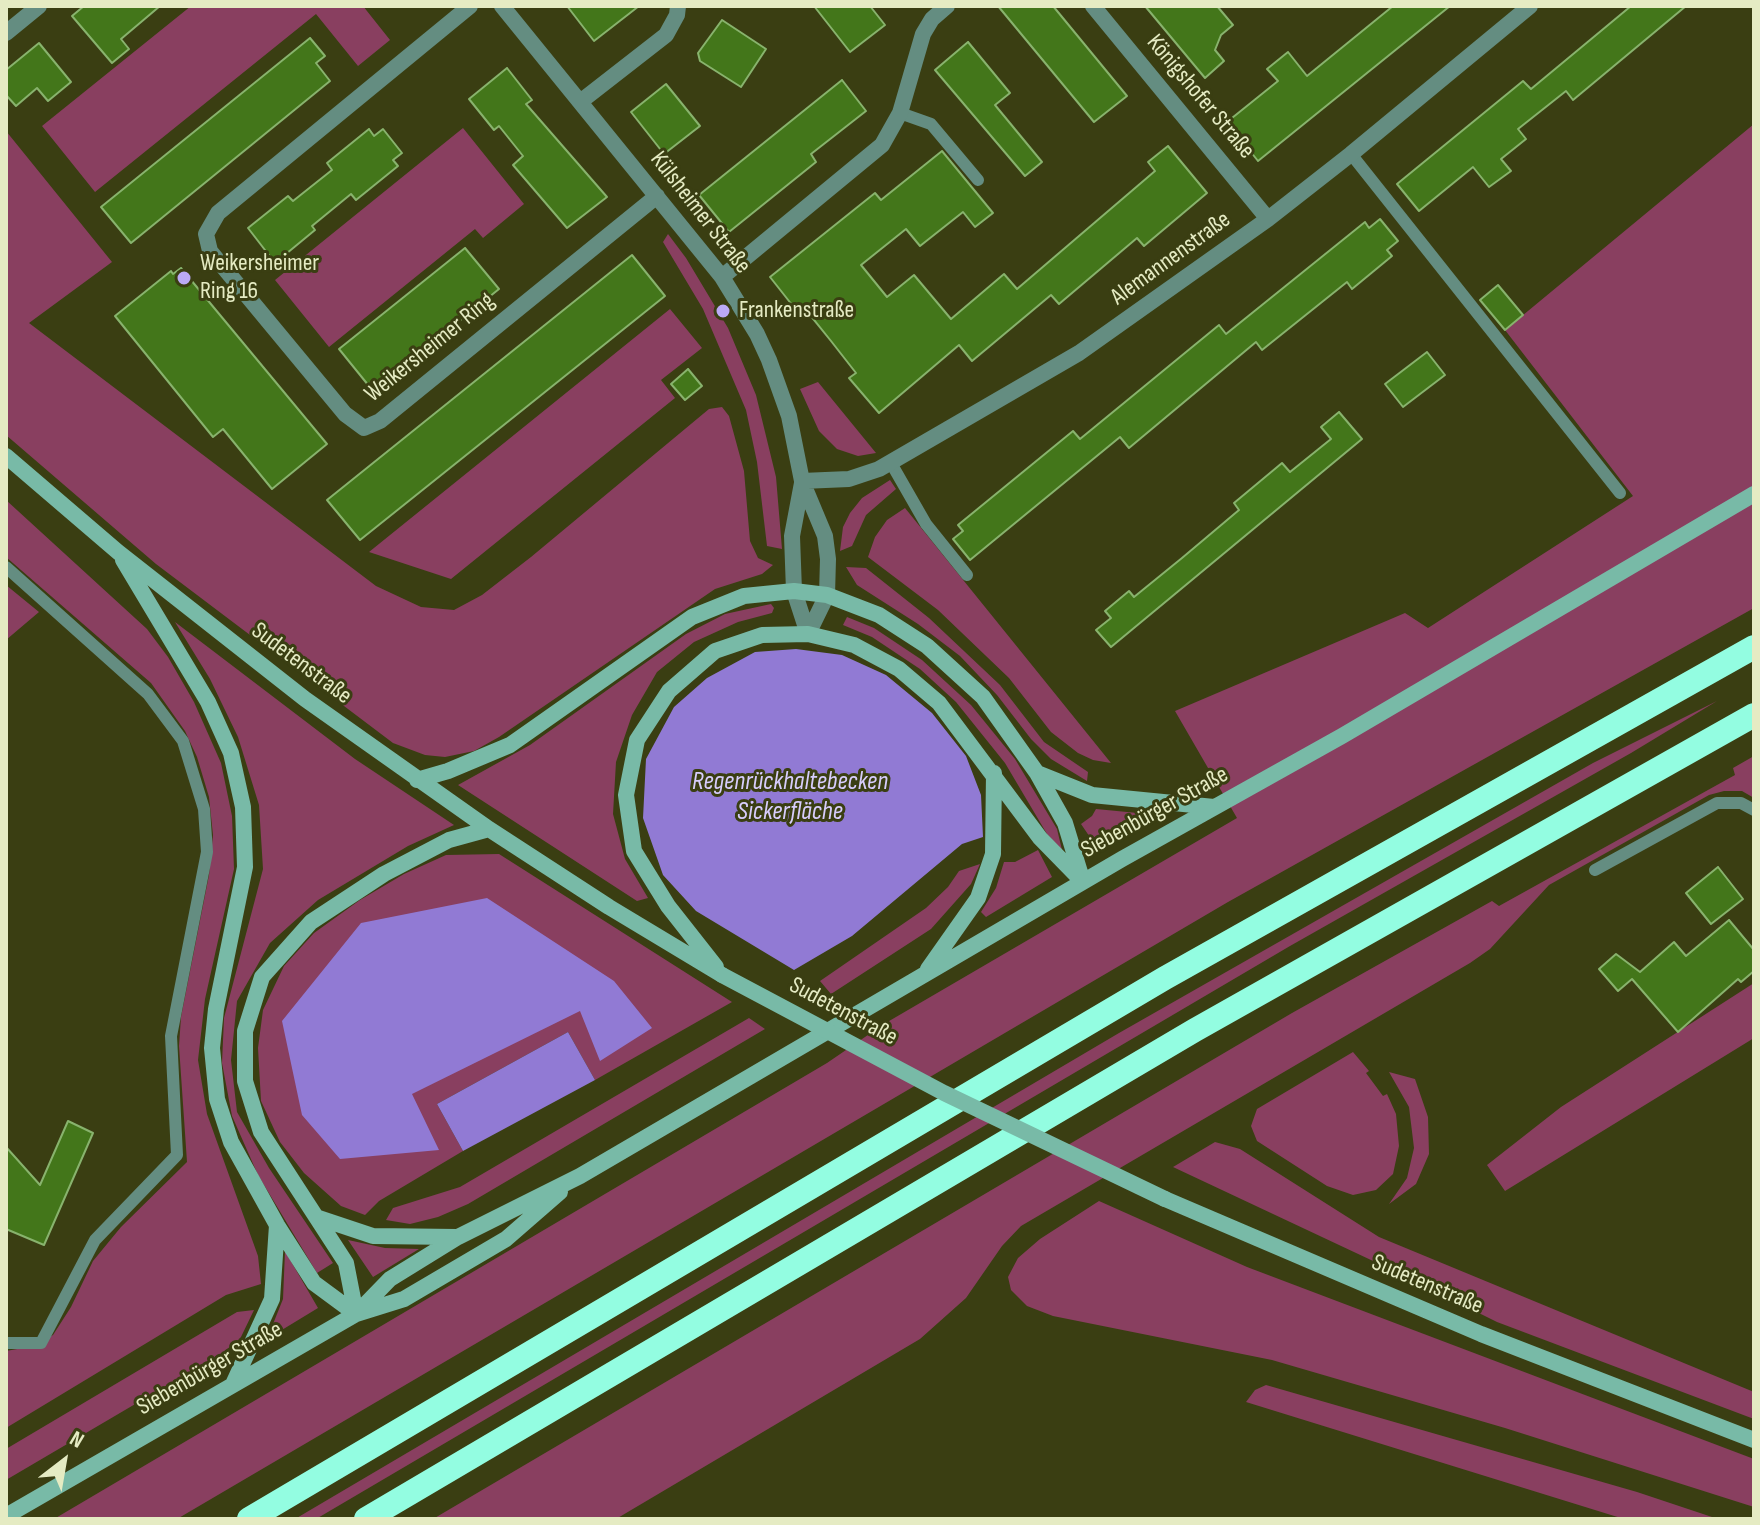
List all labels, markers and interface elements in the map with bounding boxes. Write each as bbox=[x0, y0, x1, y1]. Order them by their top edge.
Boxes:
street label: Königshofer Straße bbox=[1140, 29, 1260, 165]
street label: Külsheimer Straße bbox=[643, 146, 757, 280]
street label: Alemannenstraße bbox=[1105, 206, 1237, 312]
place label: Weikersheimer Ring 16 bbox=[200, 250, 319, 306]
marker: Weikersheimer Ring 16 bbox=[175, 269, 193, 287]
street label: Weikersheimer Ring bbox=[359, 287, 501, 409]
place label: Frankenstraße bbox=[739, 297, 854, 325]
marker: Frankenstraße bbox=[714, 302, 732, 320]
street label: Sudetenstraße bbox=[245, 617, 357, 711]
street label: Siebenbürger Straße bbox=[1077, 761, 1233, 865]
water label: Regenrückhaltebecken Sickerfläche bbox=[692, 766, 888, 828]
street label: Sudetenstraße bbox=[784, 972, 902, 1052]
street label: Sudetenstraße bbox=[1367, 1249, 1487, 1321]
street label: Siebenbürger Straße bbox=[132, 1316, 288, 1422]
north arrow bbox=[24, 1421, 104, 1501]
text: N bbox=[65, 1425, 89, 1455]

